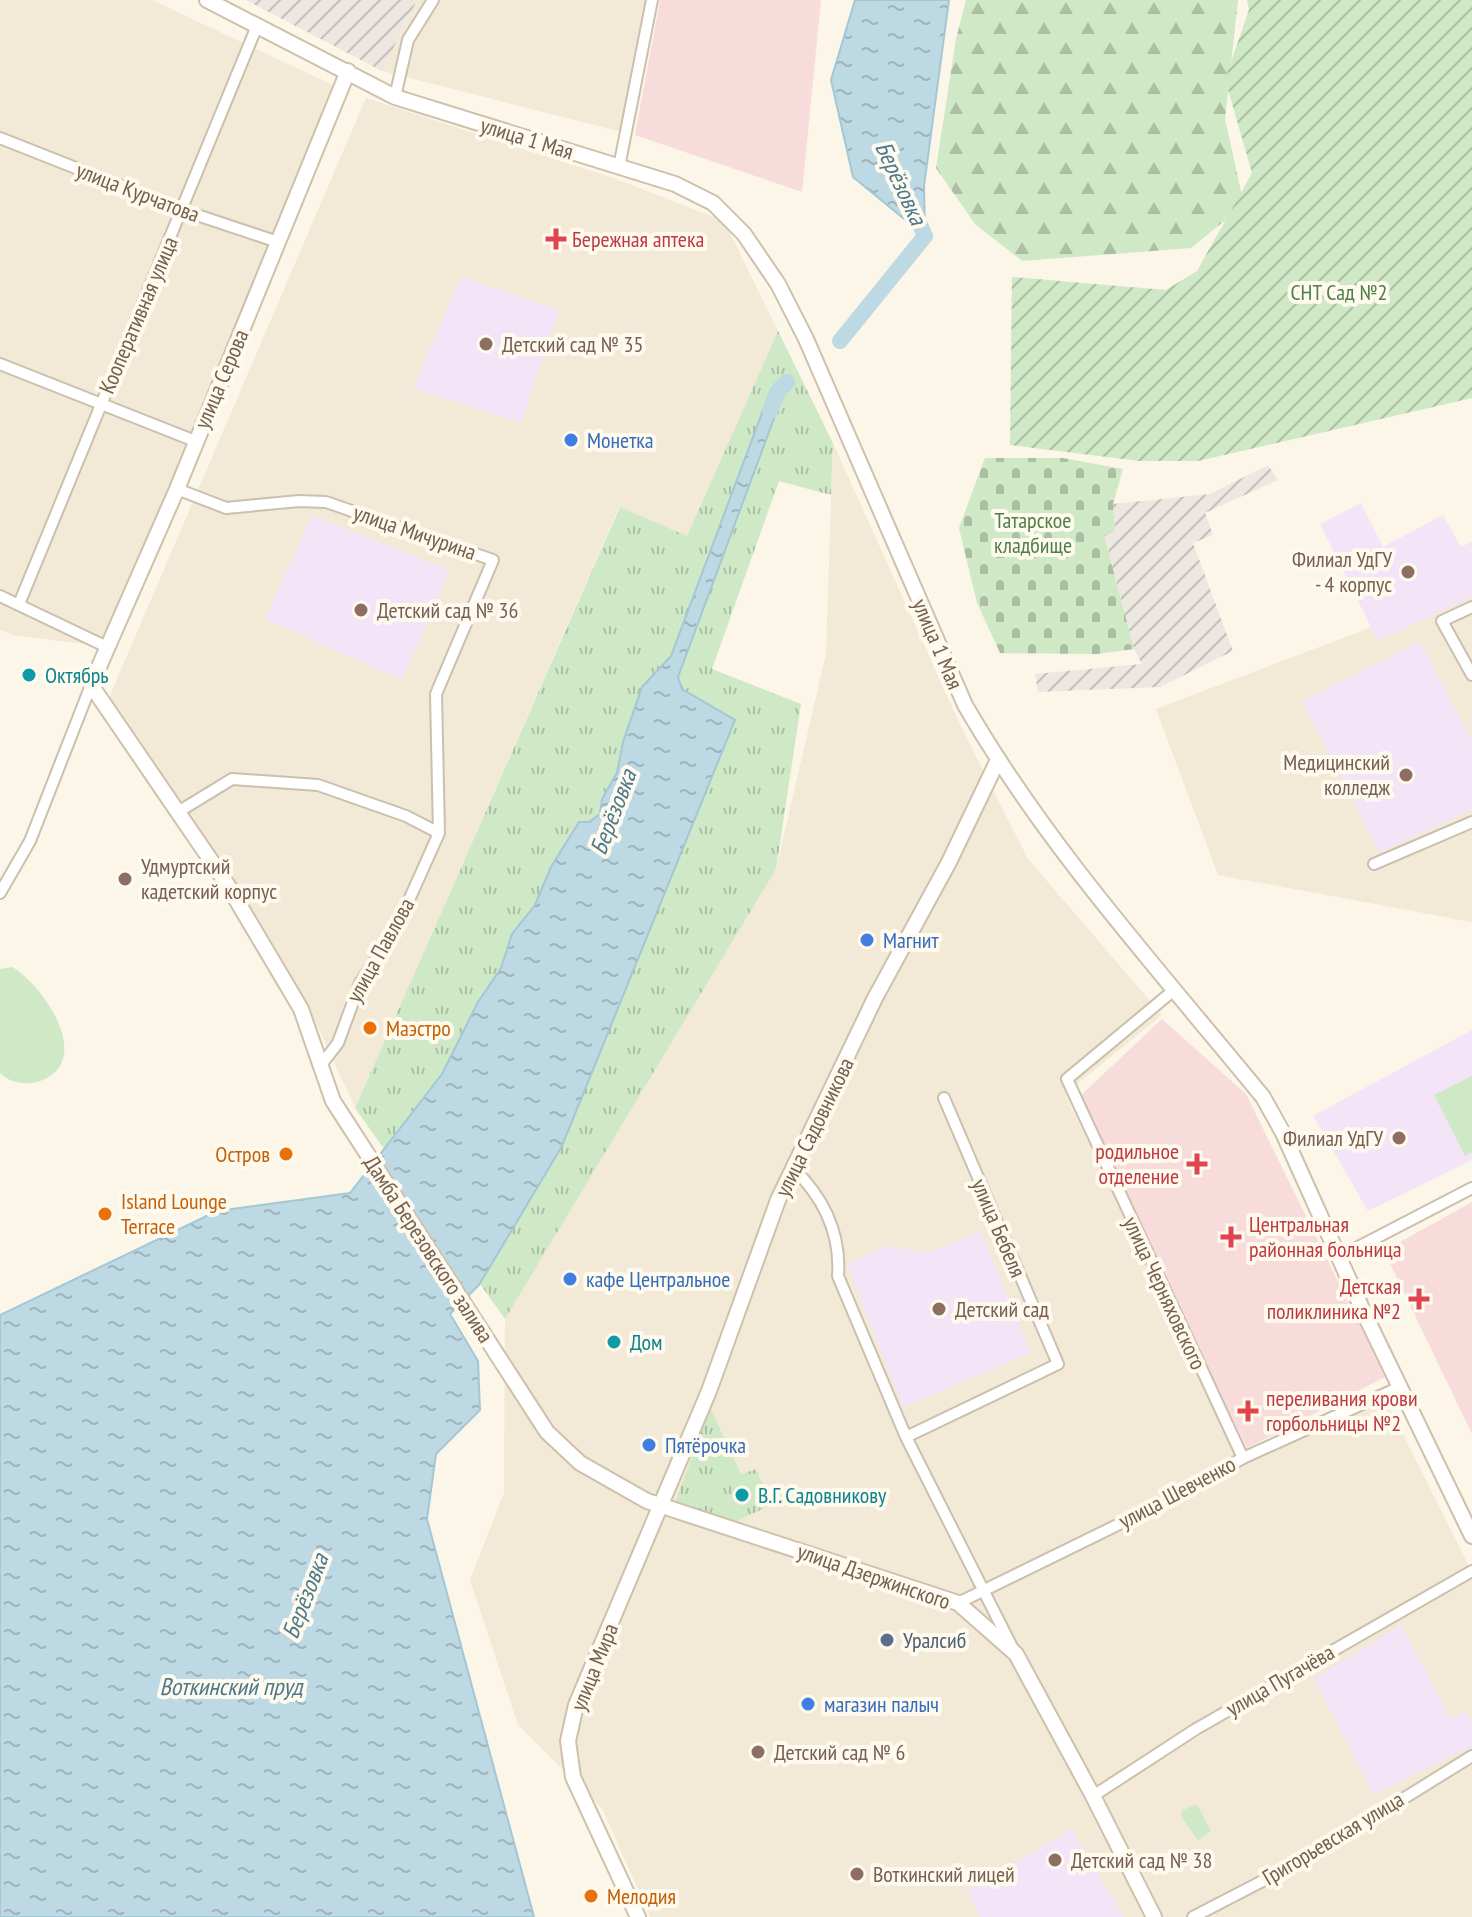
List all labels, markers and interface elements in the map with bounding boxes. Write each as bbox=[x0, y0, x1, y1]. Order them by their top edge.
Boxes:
street label: улица 1 Мая bbox=[477, 111, 577, 165]
water label: Берёзовка bbox=[868, 136, 934, 231]
street label: улица Курчатова bbox=[72, 156, 204, 228]
place label: Бережная аптека bbox=[572, 225, 704, 253]
marker: Бережная аптека bbox=[547, 230, 565, 248]
street label: Кооперативная улица bbox=[92, 232, 184, 398]
park label: СНТ Сад №2 bbox=[1291, 278, 1387, 306]
street label: улица Серова bbox=[188, 325, 254, 433]
place label: Детский сад № 35 bbox=[502, 330, 643, 358]
marker: Детский сад № 35 bbox=[477, 335, 495, 353]
place label: Монетка bbox=[587, 426, 654, 454]
marker: Монетка bbox=[562, 431, 580, 449]
street label: улица Мичурина bbox=[350, 498, 480, 566]
park label: Татарское кладбище bbox=[994, 506, 1072, 559]
place label: Филиал УдГУ - 4 корпус bbox=[1292, 545, 1392, 598]
marker: Филиал УдГУ - 4 корпус bbox=[1399, 563, 1417, 581]
street label: улица 1 Мая bbox=[906, 594, 970, 694]
place label: Детский сад № 36 bbox=[377, 596, 518, 624]
marker: Детский сад № 36 bbox=[352, 601, 370, 619]
place label: Октябрь bbox=[45, 661, 109, 689]
marker: Октябрь bbox=[20, 666, 38, 684]
place label: Медицинский колледж bbox=[1283, 748, 1390, 801]
water label: Берёзовка bbox=[583, 764, 644, 859]
marker: Медицинский колледж bbox=[1397, 766, 1415, 784]
place label: Удмуртский кадетский корпус bbox=[141, 852, 277, 905]
marker: Удмуртский кадетский корпус bbox=[116, 870, 134, 888]
street label: улица Павлова bbox=[340, 893, 420, 1007]
place label: Магнит bbox=[883, 926, 940, 954]
marker: Магнит bbox=[858, 931, 876, 949]
place label: Маэстро bbox=[386, 1014, 451, 1042]
marker: Маэстро bbox=[361, 1019, 379, 1037]
street label: улица Садовникова bbox=[768, 1053, 860, 1201]
place label: Филиал УдГУ bbox=[1283, 1124, 1383, 1152]
marker: Филиал УдГУ bbox=[1390, 1129, 1408, 1147]
place label: родильное отделение bbox=[1095, 1137, 1179, 1190]
place label: Остров bbox=[215, 1140, 270, 1168]
marker: Остров bbox=[277, 1145, 295, 1163]
street label: Дамба Березовского залива bbox=[358, 1150, 500, 1348]
marker: родильное отделение bbox=[1186, 1153, 1208, 1175]
street label: улица Бебеля bbox=[966, 1174, 1032, 1282]
place label: Island Lounge Terrace bbox=[121, 1187, 227, 1240]
marker: Island Lounge Terrace bbox=[96, 1205, 114, 1223]
place label: Центральная районная больница bbox=[1249, 1210, 1402, 1263]
street label: улица Черняховского bbox=[1117, 1212, 1213, 1374]
marker: Центральная районная больница bbox=[1220, 1226, 1242, 1248]
place label: кафе Центральное bbox=[586, 1265, 730, 1293]
marker: кафе Центральное bbox=[561, 1270, 579, 1288]
place label: Детская поликлиника №2 bbox=[1267, 1272, 1401, 1325]
marker: Детская поликлиника №2 bbox=[1408, 1288, 1430, 1310]
place label: Детский сад bbox=[955, 1295, 1049, 1323]
marker: Детский сад bbox=[930, 1300, 948, 1318]
place label: Дом bbox=[630, 1328, 663, 1356]
marker: Дом bbox=[605, 1333, 623, 1351]
place label: переливания крови горбольницы №2 bbox=[1266, 1384, 1418, 1437]
marker: переливания крови горбольницы №2 bbox=[1237, 1400, 1259, 1422]
place label: Пятёрочка bbox=[665, 1431, 746, 1459]
marker: Пятёрочка bbox=[640, 1436, 658, 1454]
street label: улица Шевченко bbox=[1114, 1450, 1240, 1534]
place label: В.Г. Садовникову bbox=[758, 1481, 887, 1509]
marker: В.Г. Садовникову bbox=[733, 1486, 751, 1504]
street label: улица Дзержинского bbox=[794, 1537, 954, 1615]
water label: Берёзовка bbox=[275, 1548, 336, 1643]
street label: улица Мира bbox=[564, 1619, 624, 1715]
place label: Уралсиб bbox=[903, 1626, 966, 1654]
marker: Уралсиб bbox=[878, 1631, 896, 1649]
street label: улица Пугачёва bbox=[1221, 1638, 1339, 1722]
water label: Воткинский пруд bbox=[159, 1671, 304, 1702]
place label: магазин палыч bbox=[824, 1690, 939, 1718]
marker: магазин палыч bbox=[799, 1695, 817, 1713]
place label: Детский сад № 6 bbox=[774, 1738, 905, 1766]
marker: Детский сад № 6 bbox=[749, 1743, 767, 1761]
street label: Григорьевская улица bbox=[1257, 1785, 1409, 1891]
place label: Детский сад № 38 bbox=[1071, 1846, 1212, 1874]
marker: Детский сад № 38 bbox=[1046, 1851, 1064, 1869]
place label: Воткинский лицей bbox=[873, 1860, 1015, 1888]
marker: Воткинский лицей bbox=[848, 1865, 866, 1883]
place label: Мелодия bbox=[607, 1882, 676, 1910]
marker: Мелодия bbox=[582, 1887, 600, 1905]

